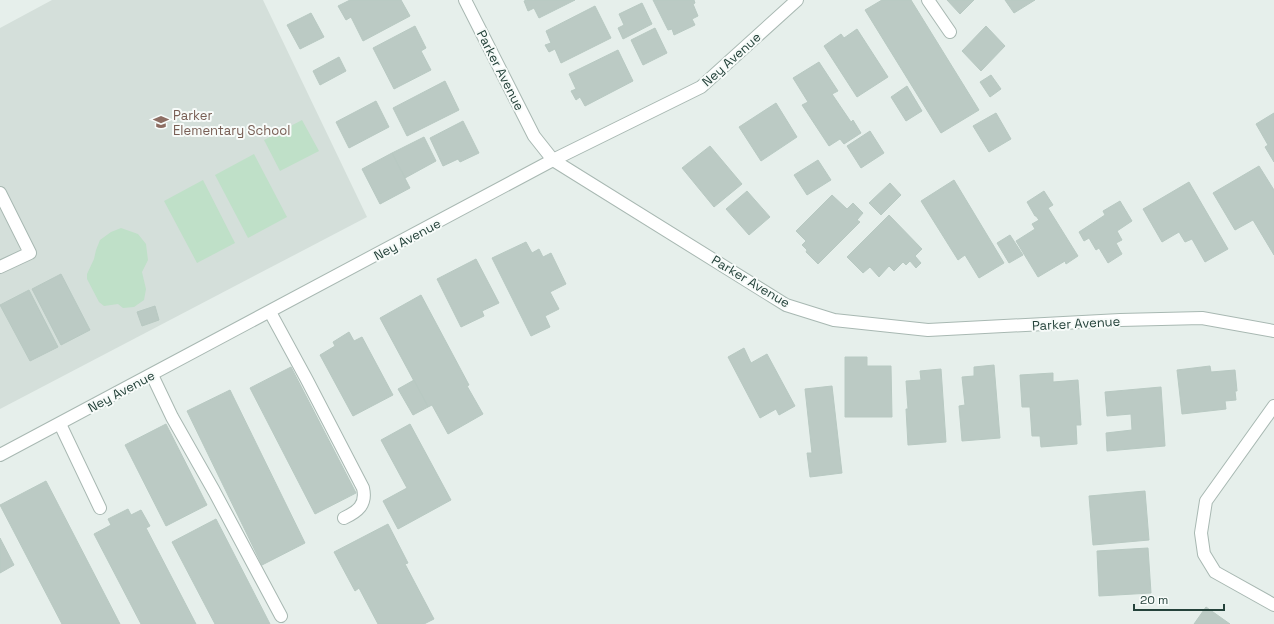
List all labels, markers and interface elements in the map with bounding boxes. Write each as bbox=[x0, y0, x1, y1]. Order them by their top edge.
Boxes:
street label: Parker Avenue bbox=[473, 27, 528, 113]
street label: Ney Avenue bbox=[698, 29, 764, 90]
place label: Parker Elementary School bbox=[173, 107, 290, 139]
school or university icon: Parker Elementary School bbox=[152, 113, 170, 131]
street label: Ney Avenue bbox=[371, 215, 444, 264]
street label: Parker Avenue bbox=[708, 251, 793, 311]
street label: Parker Avenue bbox=[1031, 313, 1121, 334]
street label: Ney Avenue bbox=[85, 367, 158, 416]
scale bar bbox=[1134, 586, 1224, 612]
text: 20 m bbox=[1140, 592, 1168, 608]

